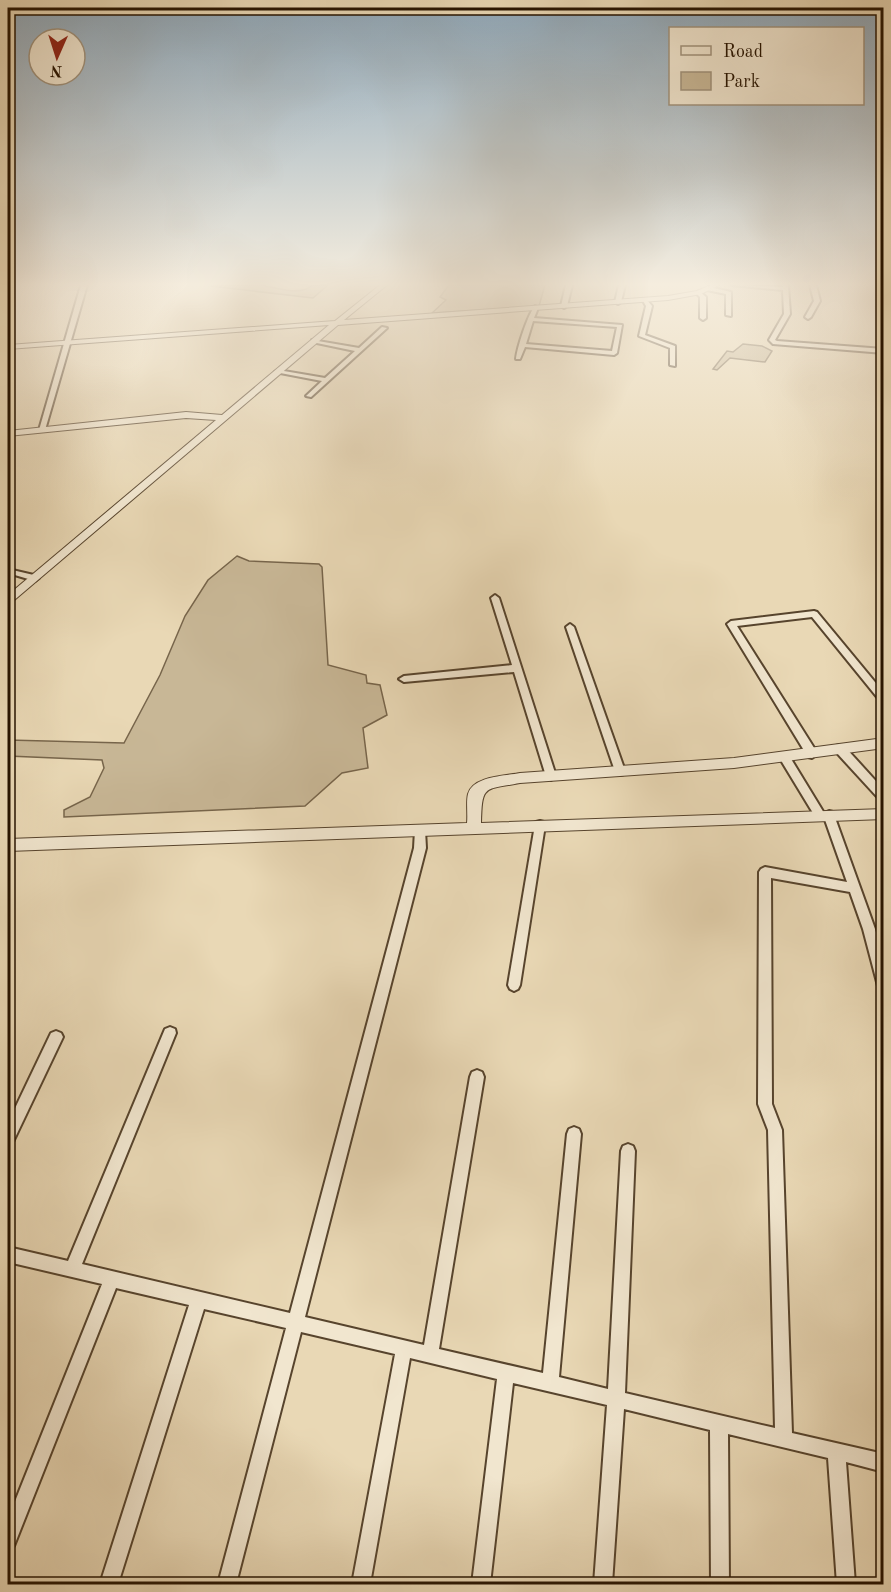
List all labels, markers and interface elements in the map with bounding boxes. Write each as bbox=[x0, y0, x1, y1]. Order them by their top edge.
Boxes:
north arrow bbox=[27, 27, 87, 87]
legend bbox=[669, 27, 864, 105]
text: Road bbox=[723, 43, 763, 61]
text: N bbox=[49, 62, 63, 78]
text: Park bbox=[723, 73, 760, 91]

